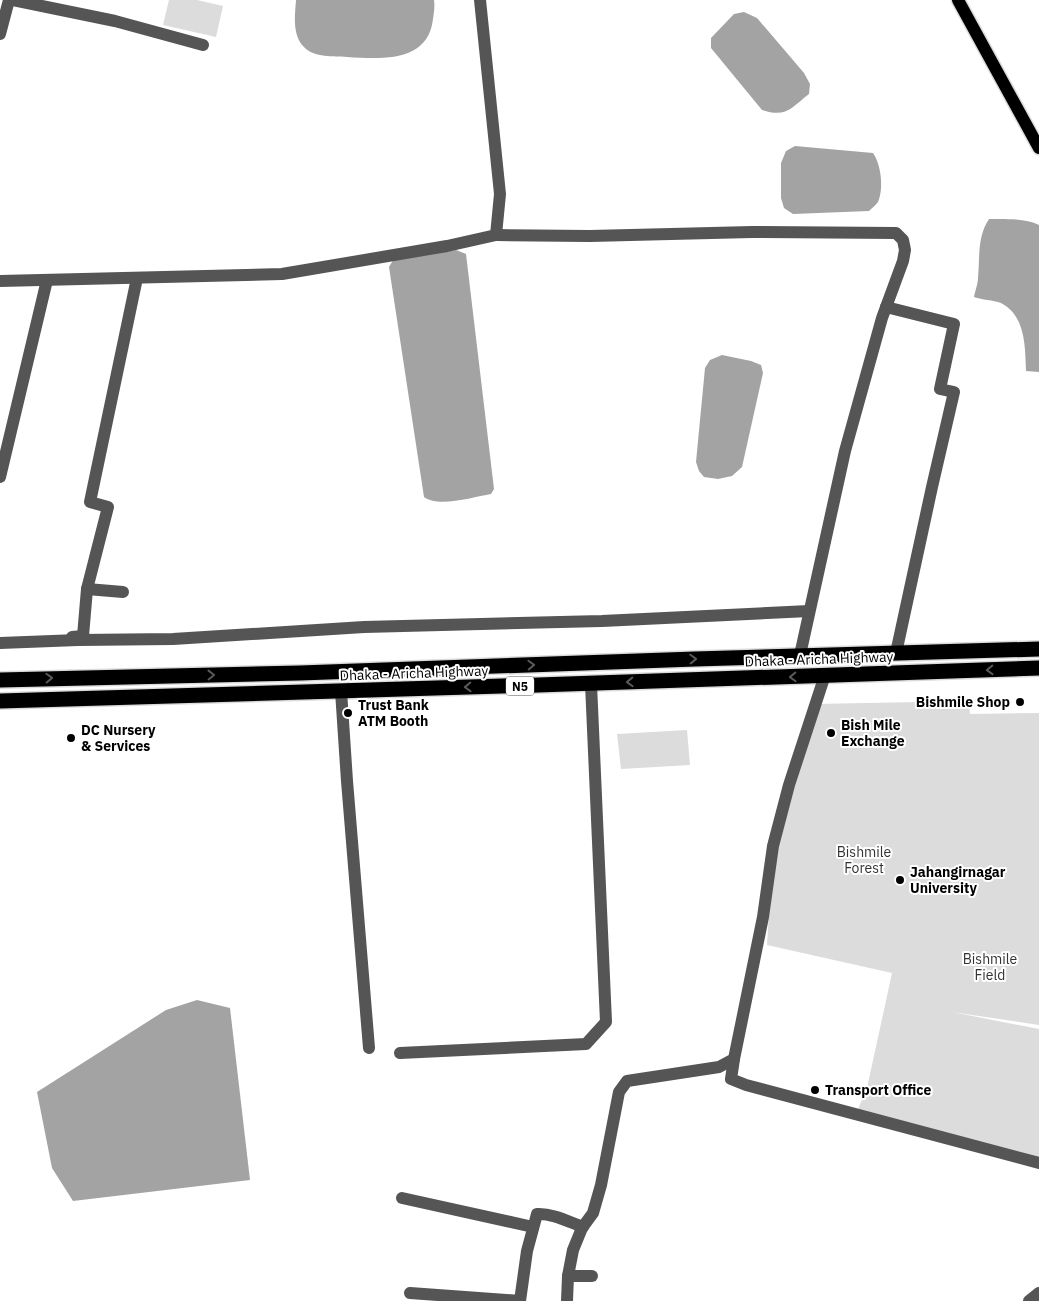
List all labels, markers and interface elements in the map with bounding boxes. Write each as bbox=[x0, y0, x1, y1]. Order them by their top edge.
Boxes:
street label: Dhaka - Aricha Highway bbox=[744, 647, 894, 671]
one-way arrow bbox=[690, 653, 698, 664]
one-way arrow bbox=[527, 659, 535, 670]
street label: Dhaka - Aricha Highway bbox=[339, 661, 489, 685]
one-way arrow bbox=[986, 664, 994, 675]
one-way arrow bbox=[208, 670, 215, 680]
one-way arrow bbox=[789, 671, 797, 682]
one-way arrow bbox=[45, 673, 53, 683]
road number: N5 bbox=[506, 676, 534, 696]
one-way arrow bbox=[626, 677, 634, 687]
one-way arrow bbox=[464, 682, 472, 693]
place label: Bishmile Shop bbox=[916, 693, 1010, 711]
place label: Trust Bank ATM Booth bbox=[358, 696, 430, 730]
marker: Bishmile Shop bbox=[1014, 696, 1026, 708]
marker: Trust Bank ATM Booth bbox=[342, 707, 354, 719]
place label: Bish Mile Exchange bbox=[841, 716, 905, 750]
place label: DC Nursery & Services bbox=[81, 721, 156, 755]
marker: Bish Mile Exchange bbox=[825, 727, 837, 739]
marker: DC Nursery & Services bbox=[65, 732, 77, 744]
park label: Bishmile Forest bbox=[837, 843, 892, 877]
place label: Jahangirnagar University bbox=[910, 863, 1006, 897]
marker: Jahangirnagar University bbox=[894, 874, 906, 886]
park label: Bishmile Field bbox=[963, 950, 1018, 984]
place label: Transport Office bbox=[825, 1081, 931, 1099]
marker: Transport Office bbox=[809, 1084, 821, 1096]

